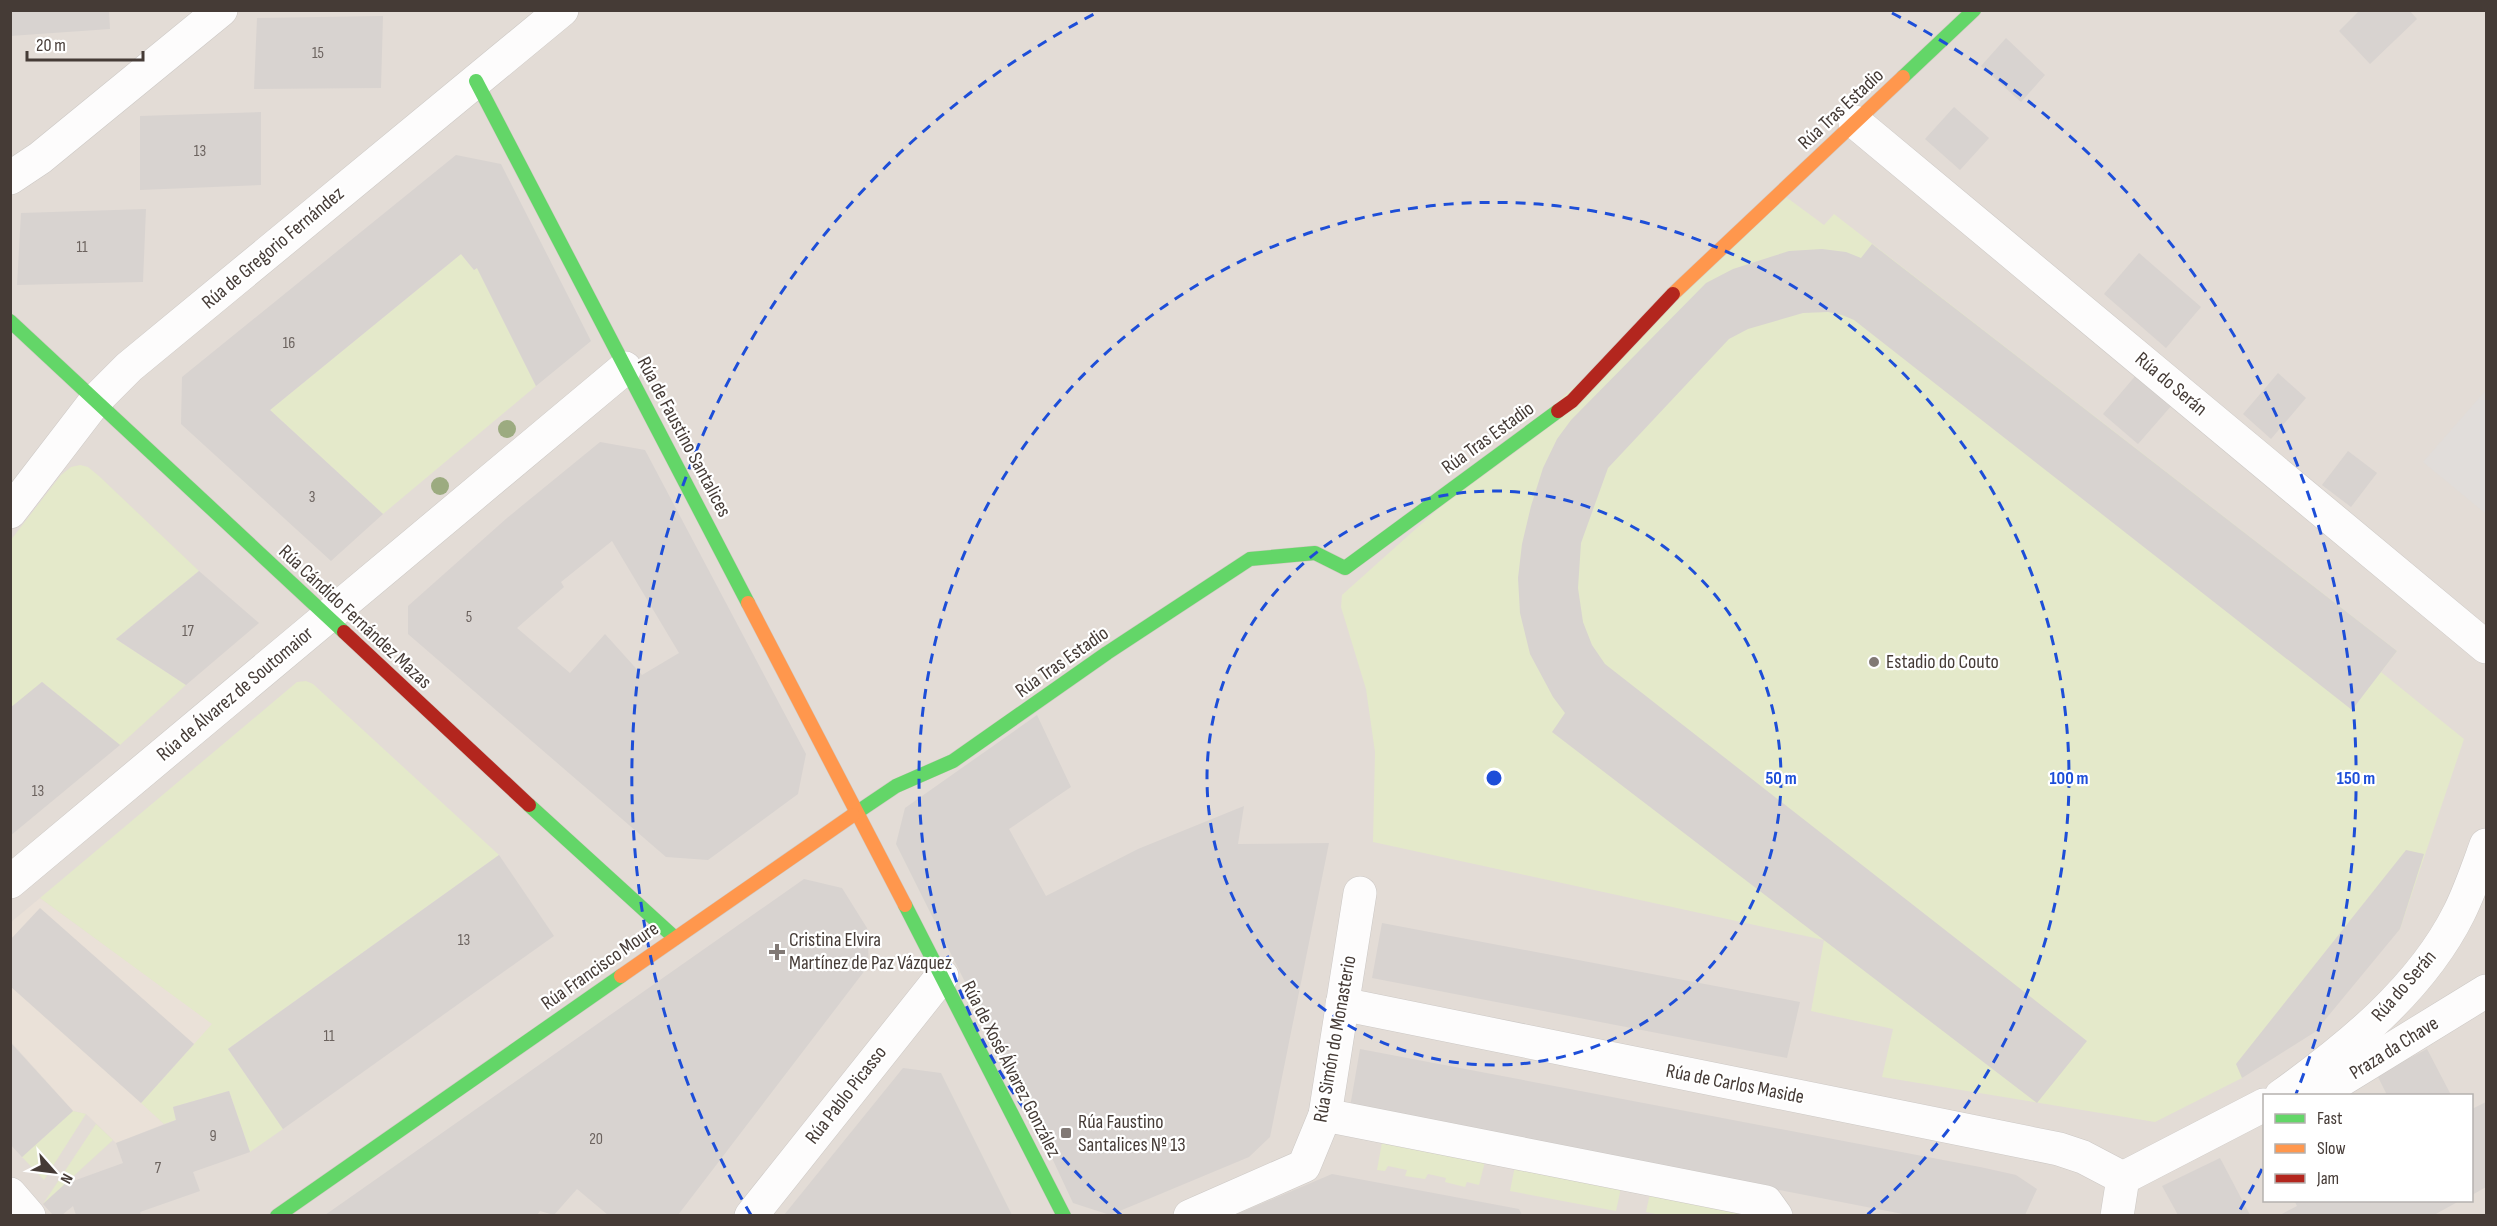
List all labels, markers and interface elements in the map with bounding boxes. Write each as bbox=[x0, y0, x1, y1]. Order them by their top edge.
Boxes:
scale bar bbox=[27, 24, 142, 62]
text: 20 m bbox=[36, 35, 66, 56]
house number: 15 bbox=[312, 44, 324, 63]
street label: Rúa Tras Estadio bbox=[1793, 63, 1889, 155]
house number: 13 bbox=[194, 142, 206, 161]
street label: Rúa de Gregorio Fernández bbox=[197, 182, 349, 314]
house number: 11 bbox=[76, 238, 88, 257]
house number: 16 bbox=[283, 334, 295, 353]
street label: Rúa do Serán bbox=[2130, 347, 2212, 421]
street label: Rúa de Faustino Santalices bbox=[632, 353, 736, 521]
street label: Rúa Tras Estadio bbox=[1437, 397, 1539, 479]
house number: 3 bbox=[309, 488, 315, 507]
street label: Rúa Cándido Fernández Mazas bbox=[274, 540, 436, 694]
house number: 5 bbox=[466, 608, 472, 627]
street label: Rúa de Álvarez de Soutomaior bbox=[152, 621, 318, 766]
street label: Rúa Tras Estadio bbox=[1011, 621, 1113, 703]
house number: 17 bbox=[182, 622, 195, 641]
place label: Estadio do Couto bbox=[1886, 650, 1999, 674]
marker: Estadio do Couto bbox=[1867, 655, 1881, 669]
centre of rings bbox=[1484, 768, 1504, 788]
text: 50 m bbox=[1765, 768, 1797, 789]
text: 100 m bbox=[2050, 768, 2089, 789]
text: 150 m bbox=[2337, 768, 2375, 789]
house number: 13 bbox=[32, 782, 44, 801]
street label: Rúa Francisco Moure bbox=[537, 917, 663, 1015]
place label: Cristina Elvira Martínez de Paz Vázquez bbox=[789, 928, 952, 975]
house number: 13 bbox=[458, 931, 470, 950]
marker: Cristina Elvira Martínez de Paz Vázquez bbox=[770, 945, 784, 959]
street label: Rúa do Serán bbox=[2367, 945, 2441, 1027]
street label: Rúa Simón do Monasterio bbox=[1309, 954, 1361, 1124]
street label: Rúa de Xosé Álvarez González bbox=[956, 977, 1066, 1161]
street label: Praza da Chave bbox=[2345, 1011, 2443, 1085]
house number: 11 bbox=[323, 1027, 335, 1046]
street label: Rúa Pablo Picasso bbox=[800, 1041, 892, 1149]
street label: Rúa de Carlos Maside bbox=[1664, 1059, 1806, 1109]
legend bbox=[2263, 1094, 2473, 1202]
text: Fast bbox=[2317, 1108, 2343, 1129]
place label: Rúa Faustino Santalices Nº 13 bbox=[1078, 1110, 1186, 1157]
marker: Rúa Faustino Santalices Nº 13 bbox=[1059, 1126, 1073, 1140]
house number: 9 bbox=[209, 1127, 217, 1146]
house number: 20 bbox=[589, 1130, 603, 1149]
text: Slow bbox=[2317, 1138, 2346, 1159]
north arrow bbox=[24, 1142, 84, 1202]
house number: 7 bbox=[155, 1159, 162, 1178]
text: Jam bbox=[2316, 1168, 2339, 1189]
text: N bbox=[56, 1170, 76, 1187]

